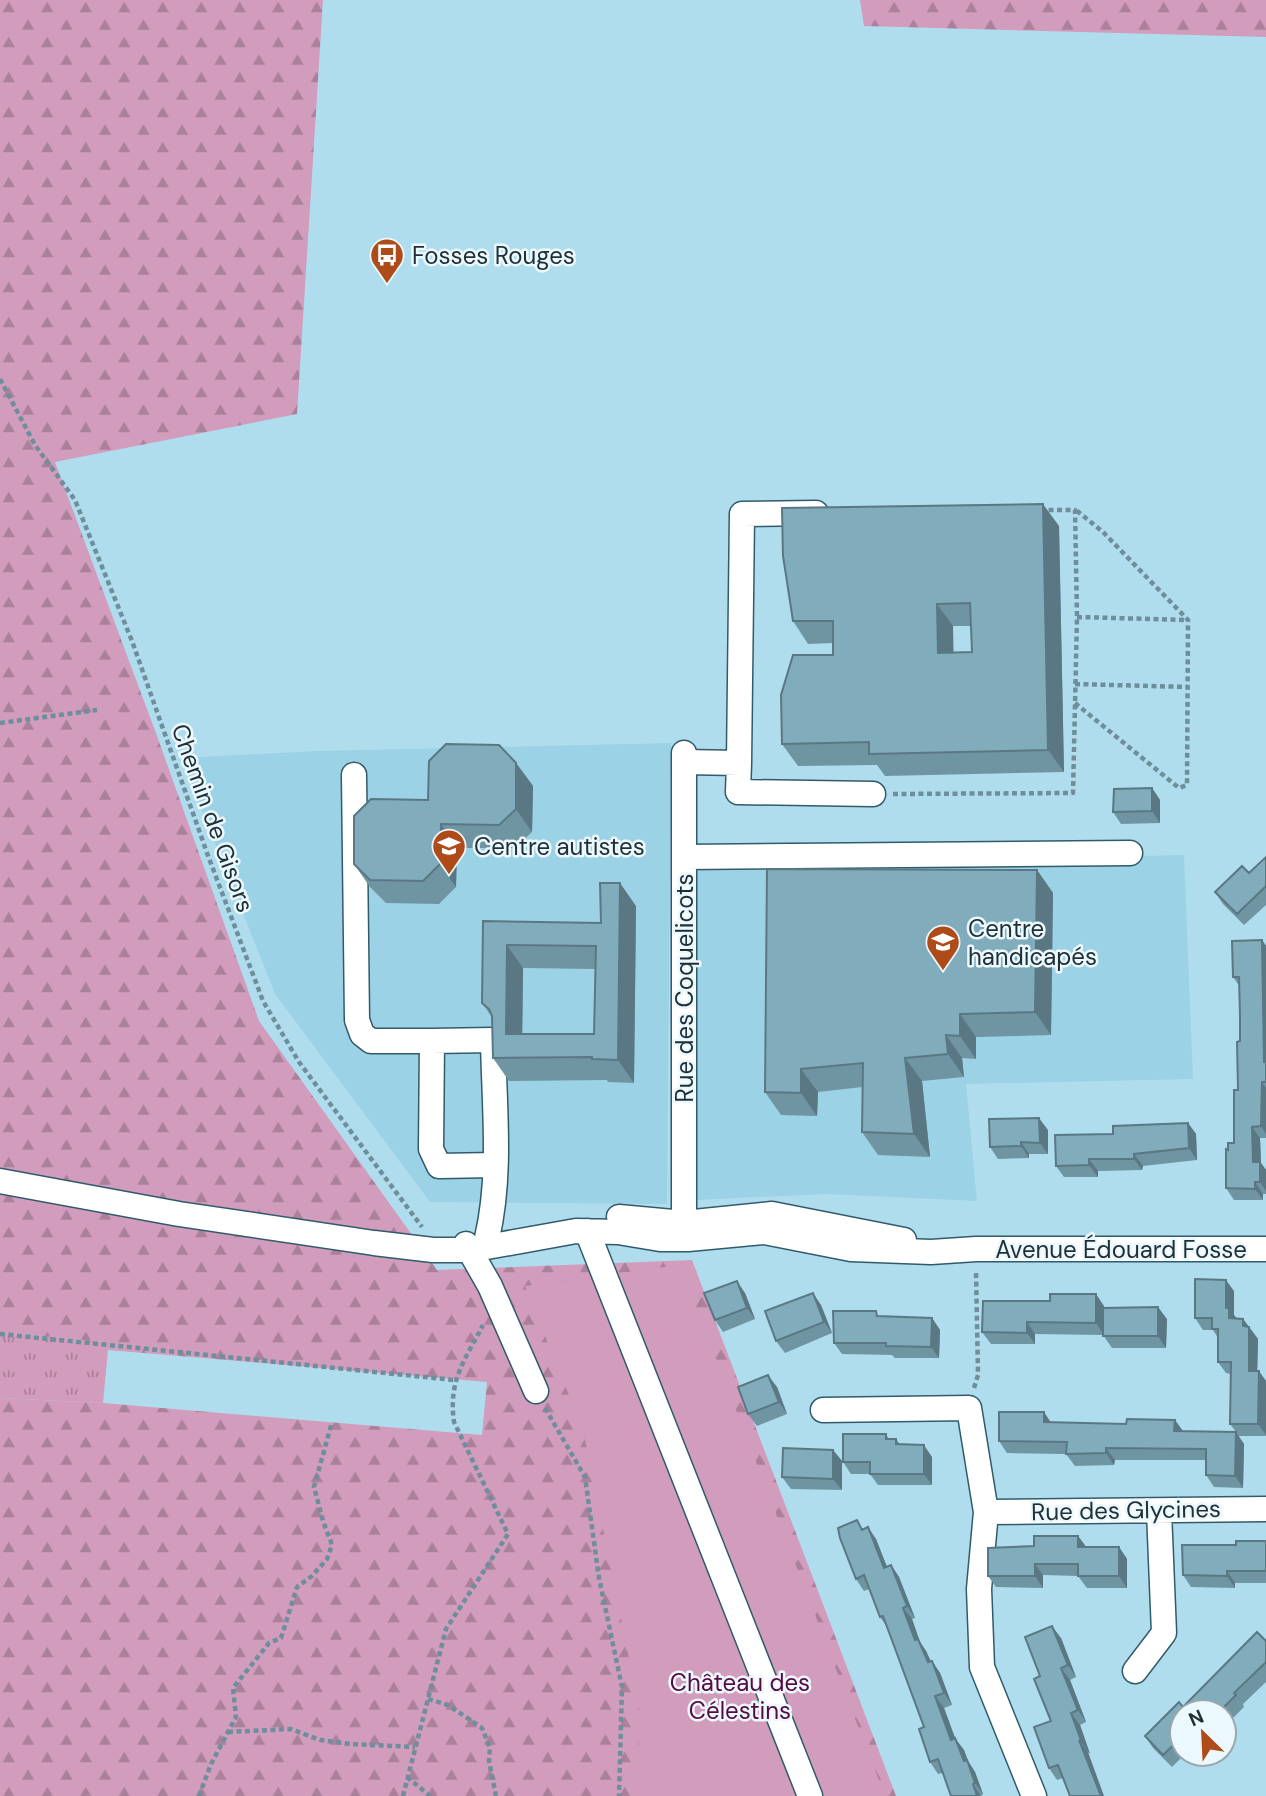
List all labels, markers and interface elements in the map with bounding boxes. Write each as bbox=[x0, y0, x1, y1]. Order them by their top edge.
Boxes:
bus stop icon: Fosses Rouges bbox=[368, 236, 406, 285]
place label: Fosses Rouges bbox=[412, 240, 575, 271]
street label: Chemin de Gisors bbox=[165, 720, 261, 916]
school or university icon: Centre autistes bbox=[430, 827, 468, 876]
place label: Centre autistes bbox=[474, 831, 645, 862]
street label: Rue des Coquelicots bbox=[669, 873, 700, 1103]
place label: Centre handicapés bbox=[968, 913, 1097, 972]
school or university icon: Centre handicapés bbox=[924, 923, 962, 972]
street label: Avenue Édouard Fosse bbox=[995, 1234, 1247, 1265]
street label: Rue des Glycines bbox=[1031, 1493, 1221, 1527]
park label: Château des Célestins bbox=[670, 1667, 810, 1726]
north arrow bbox=[1168, 1698, 1238, 1768]
text: N bbox=[1185, 1704, 1208, 1732]

